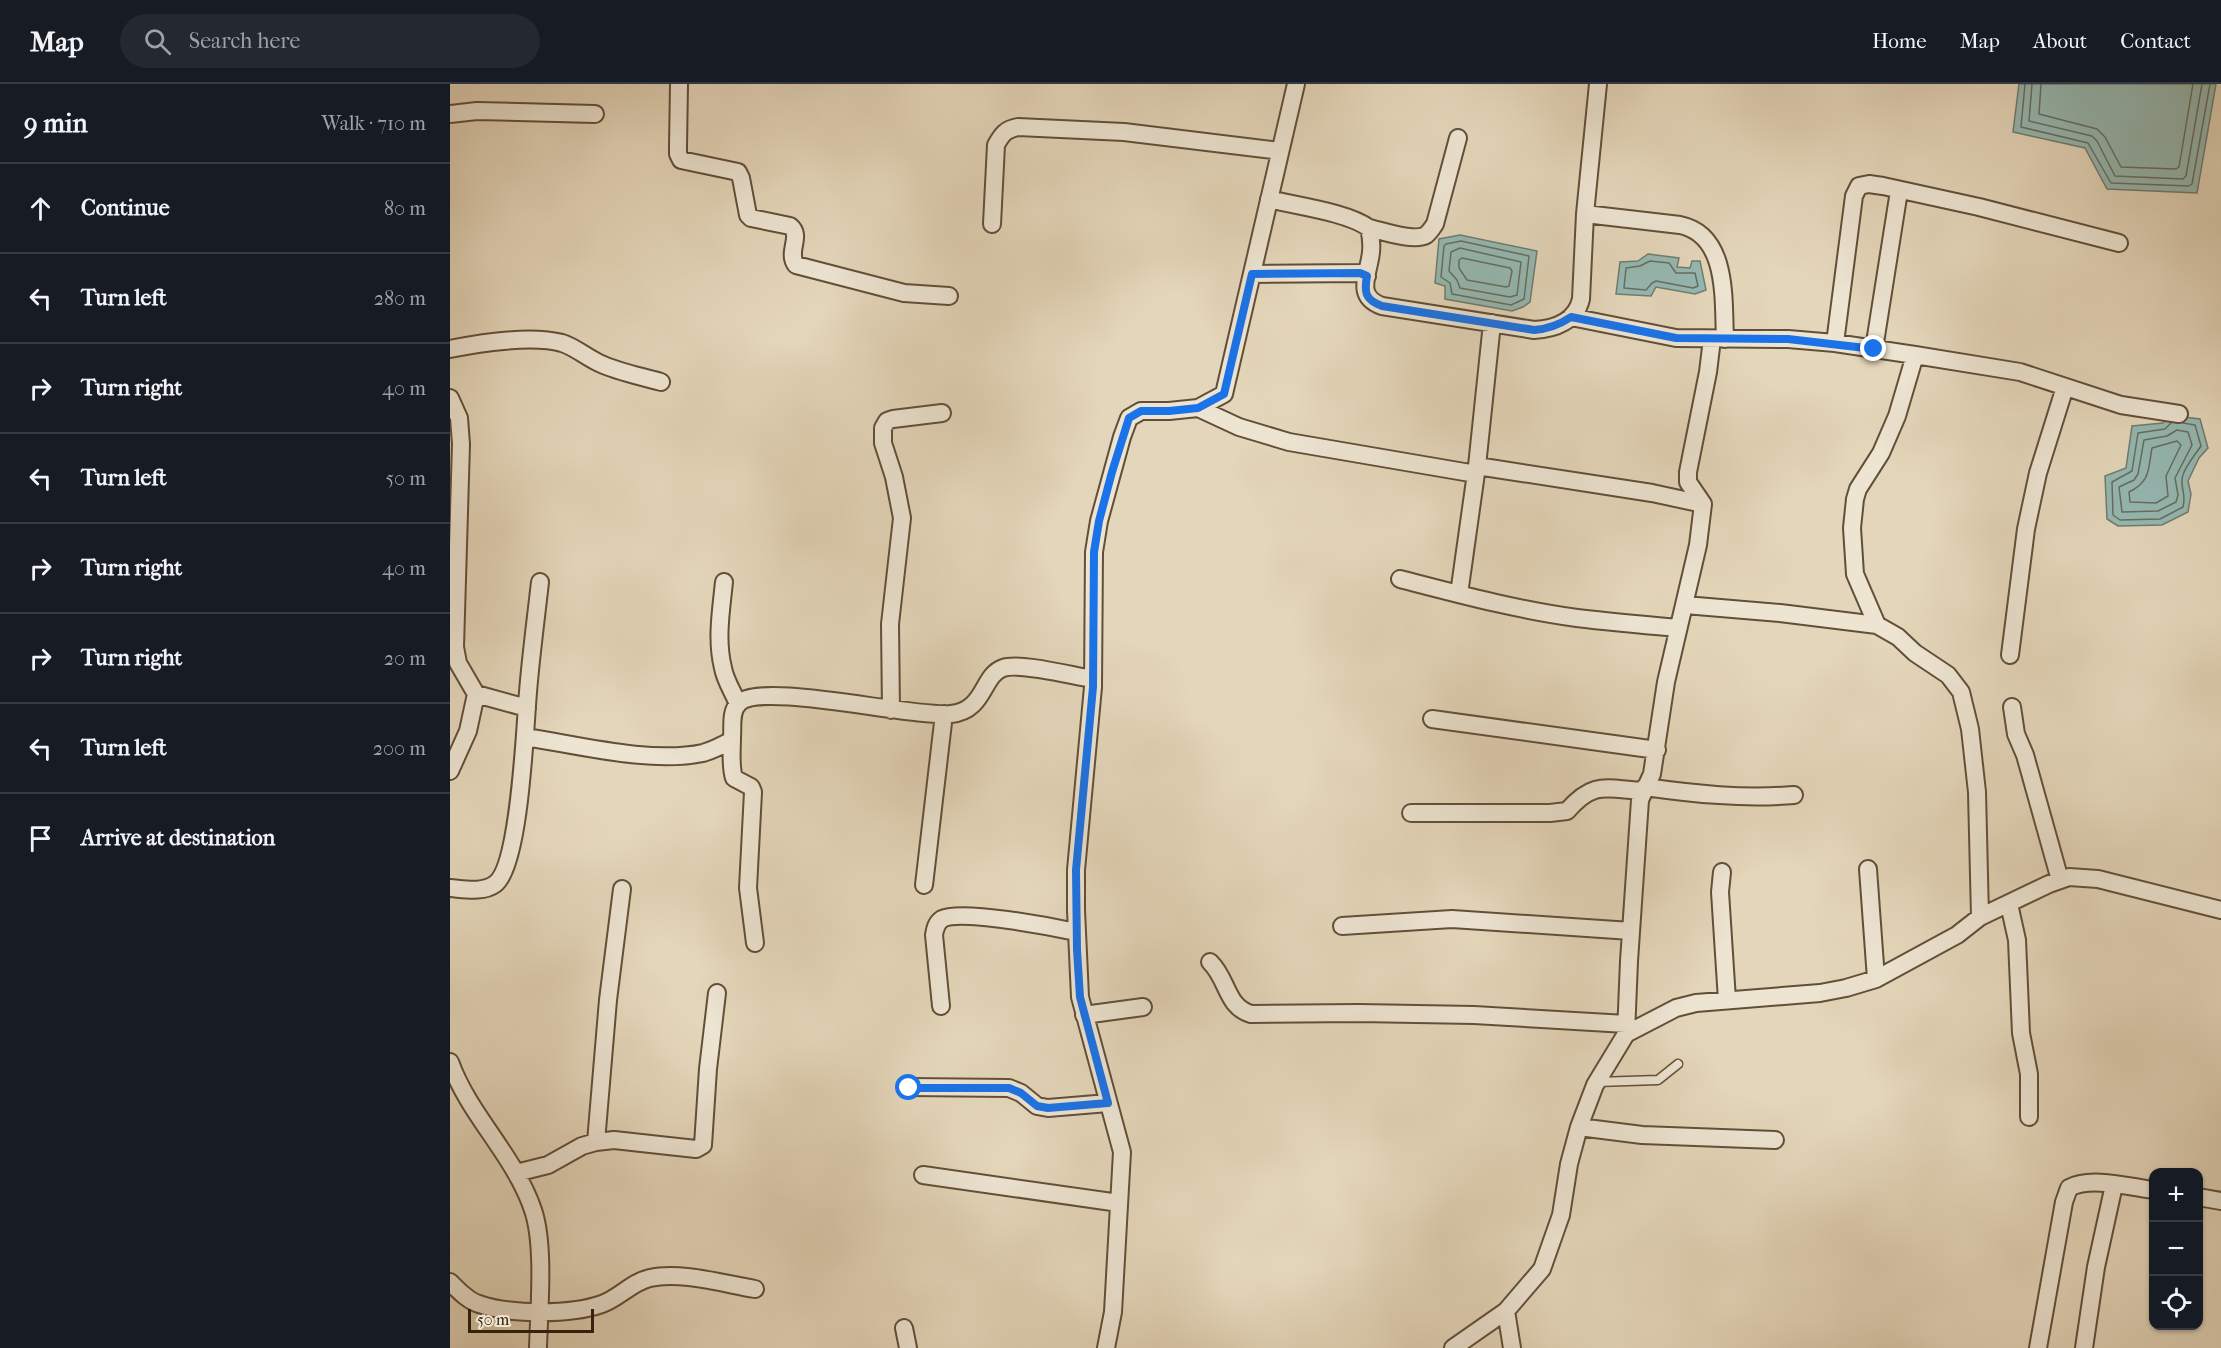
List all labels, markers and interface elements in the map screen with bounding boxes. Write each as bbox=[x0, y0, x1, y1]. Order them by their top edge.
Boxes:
search box bbox=[120, 14, 540, 68]
text: Map bbox=[30, 25, 84, 58]
icon: search bbox=[141, 25, 174, 58]
text: Search here bbox=[189, 28, 300, 54]
text: Home bbox=[1872, 29, 1927, 53]
text: Map bbox=[1960, 29, 2000, 53]
text: About bbox=[2033, 29, 2087, 53]
text: Contact bbox=[2120, 29, 2191, 53]
text: 9 min bbox=[24, 108, 88, 139]
text: Walk · 710 m bbox=[321, 112, 426, 135]
icon: ahead bbox=[24, 192, 57, 225]
text: Continue bbox=[81, 195, 170, 221]
text: 80 m bbox=[384, 197, 426, 220]
icon: left bbox=[24, 282, 57, 315]
text: Turn left bbox=[81, 285, 167, 311]
text: 280 m bbox=[374, 287, 426, 310]
route end bbox=[1860, 335, 1886, 361]
icon: right bbox=[24, 372, 57, 405]
text: Turn right bbox=[81, 375, 182, 401]
text: 40 m bbox=[382, 377, 426, 400]
icon: left bbox=[24, 462, 57, 495]
text: Turn left bbox=[81, 465, 167, 491]
text: 50 m bbox=[385, 467, 426, 490]
icon: right bbox=[24, 552, 57, 585]
text: Turn right bbox=[81, 555, 182, 581]
text: 40 m bbox=[382, 557, 426, 580]
icon: right bbox=[24, 642, 57, 675]
text: Turn right bbox=[81, 645, 182, 671]
text: 20 m bbox=[384, 647, 426, 670]
icon: left bbox=[24, 732, 57, 765]
text: Turn left bbox=[81, 735, 167, 761]
text: 200 m bbox=[373, 737, 426, 760]
icon: arrive bbox=[24, 822, 57, 855]
text: Arrive at destination bbox=[81, 825, 275, 851]
route start bbox=[895, 1074, 921, 1100]
map controls bbox=[2149, 1168, 2203, 1330]
button: + bbox=[2149, 1168, 2203, 1222]
button: − bbox=[2149, 1222, 2203, 1276]
button: locate bbox=[2149, 1276, 2203, 1330]
scale bar bbox=[468, 1306, 594, 1334]
text: 50 m bbox=[477, 1310, 509, 1329]

